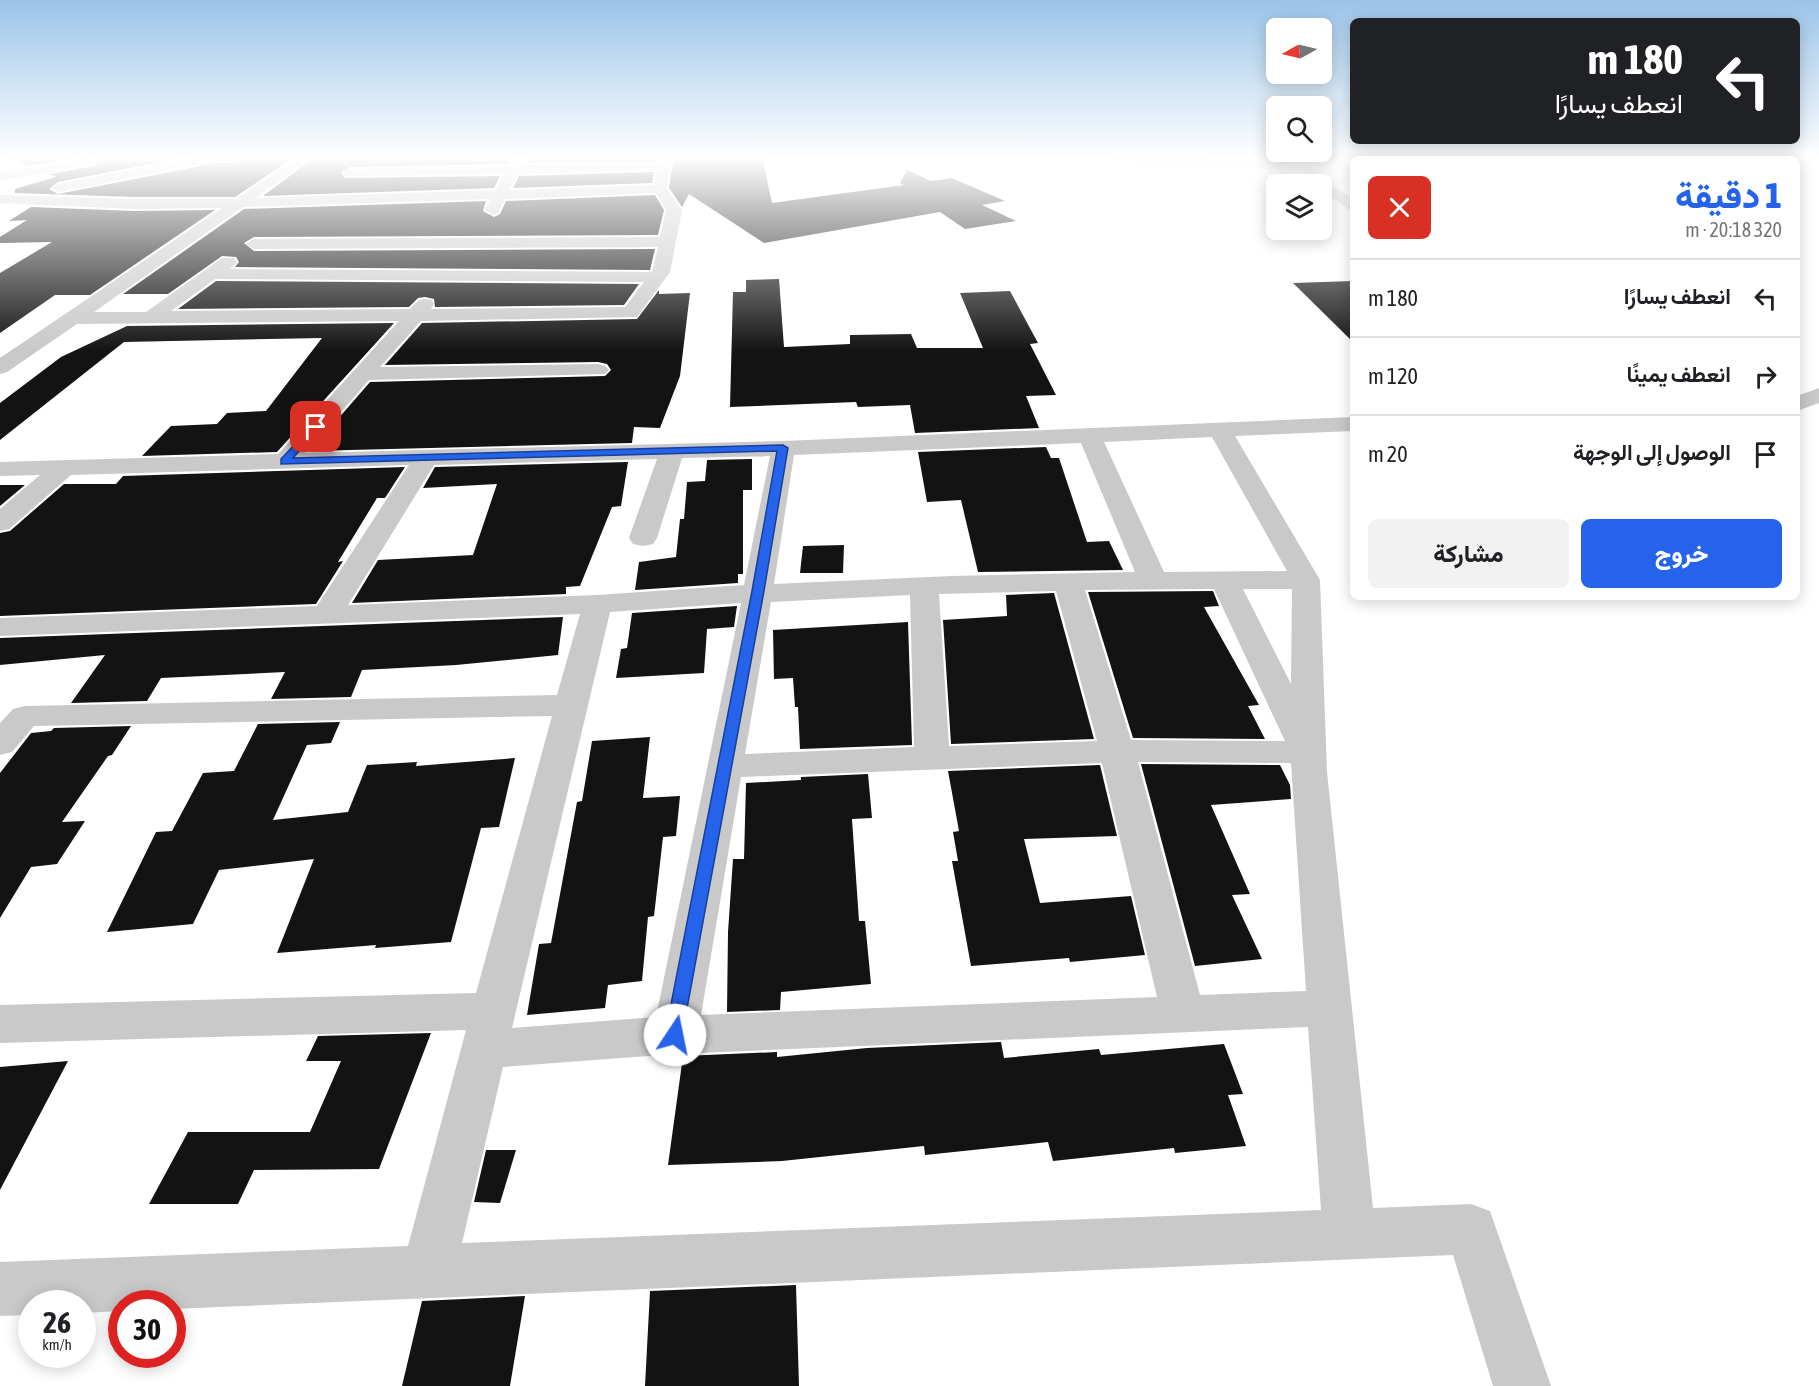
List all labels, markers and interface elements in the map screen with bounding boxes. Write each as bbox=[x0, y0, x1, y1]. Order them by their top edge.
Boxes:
north arrow bbox=[1266, 18, 1332, 84]
map controls bbox=[1266, 18, 1332, 240]
text: 180 m bbox=[1588, 35, 1683, 83]
icon: left bbox=[1704, 42, 1782, 120]
text: انعطف يسارًا bbox=[1555, 88, 1683, 119]
button: search bbox=[1266, 96, 1332, 162]
button: layers bbox=[1266, 174, 1332, 240]
text: 1 دقيقة bbox=[1675, 174, 1782, 216]
button: close bbox=[1368, 176, 1431, 239]
text: 320 m · 20:18 bbox=[1685, 218, 1782, 241]
icon: left bbox=[1749, 282, 1782, 315]
text: انعطف يسارًا bbox=[1624, 283, 1731, 309]
text: 180 m bbox=[1368, 285, 1418, 311]
icon: right bbox=[1749, 360, 1782, 393]
text: انعطف يمينًا bbox=[1627, 361, 1731, 387]
text: 120 m bbox=[1368, 363, 1418, 389]
pin bbox=[290, 401, 341, 452]
icon: arrive bbox=[299, 410, 332, 443]
icon: arrive bbox=[1749, 438, 1782, 471]
text: الوصول إلى الوجهة bbox=[1573, 439, 1731, 465]
text: 20 m bbox=[1368, 441, 1408, 467]
button: مشاركة bbox=[1368, 519, 1569, 588]
button: خروج bbox=[1581, 519, 1782, 588]
position arrow bbox=[643, 1003, 707, 1067]
speed limit sign: 30 bbox=[108, 1290, 186, 1368]
text: 26 bbox=[43, 1305, 71, 1339]
text: km/h bbox=[42, 1336, 72, 1353]

